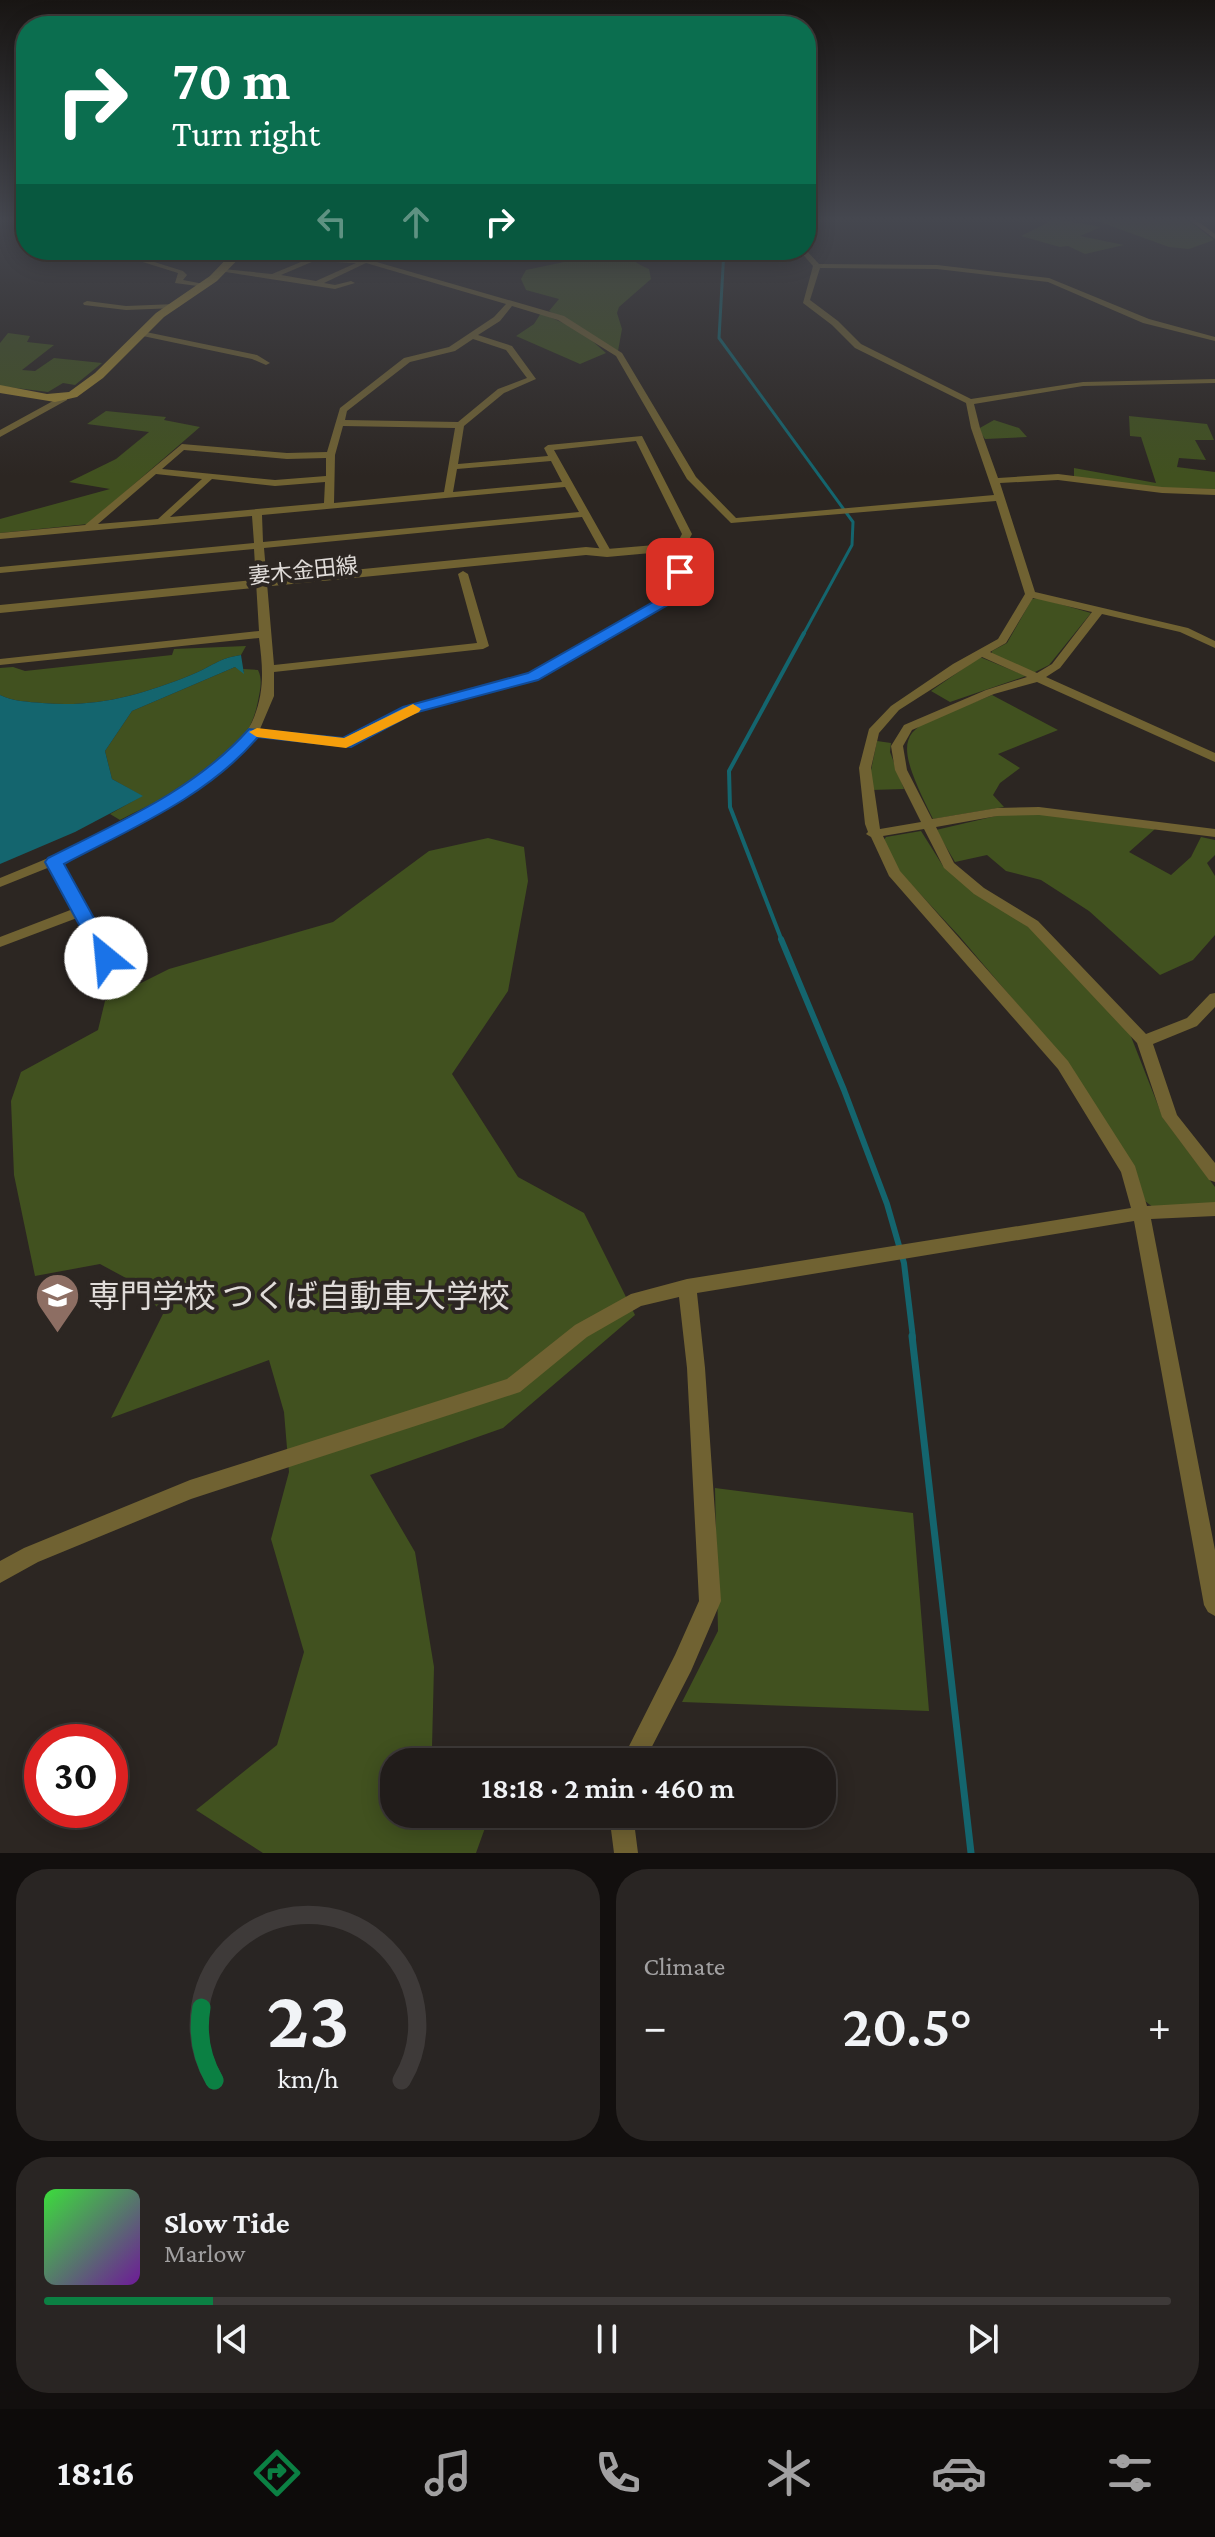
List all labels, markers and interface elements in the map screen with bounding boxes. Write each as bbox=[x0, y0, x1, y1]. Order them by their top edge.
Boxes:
icon: right bbox=[40, 48, 144, 152]
text: 70 m bbox=[172, 49, 291, 111]
text: Turn right bbox=[172, 114, 320, 154]
icon: left bbox=[310, 200, 354, 244]
icon: ahead bbox=[394, 200, 438, 244]
icon: right bbox=[478, 200, 522, 244]
pin bbox=[646, 538, 714, 606]
icon: arrive bbox=[658, 550, 702, 594]
street label: 妻木金田線 bbox=[247, 552, 359, 589]
position arrow bbox=[64, 916, 148, 1000]
school or university icon: 専門学校 つくば自動車大学校 bbox=[33, 1272, 81, 1335]
place label: 専門学校 つくば自動車大学校 bbox=[88, 1278, 510, 1314]
speed limit sign: 30 bbox=[24, 1724, 128, 1828]
text: 18:18 · 2 min · 460 m bbox=[481, 1771, 735, 1804]
text: Climate bbox=[644, 1952, 725, 1981]
text: 23 bbox=[266, 1972, 349, 2065]
text: 20.5° bbox=[842, 1992, 972, 2059]
text: − bbox=[644, 2002, 667, 2050]
text: + bbox=[1148, 2002, 1171, 2050]
text: km/h bbox=[277, 2062, 339, 2094]
text: Slow Tide bbox=[164, 2206, 290, 2239]
text: Marlow bbox=[164, 2239, 245, 2268]
icon: previous bbox=[210, 2317, 254, 2361]
icon: pause bbox=[585, 2317, 629, 2361]
icon: next bbox=[961, 2317, 1005, 2361]
icon: directions bbox=[249, 2445, 305, 2501]
icon: music bbox=[420, 2445, 476, 2501]
icon: phone bbox=[590, 2445, 646, 2501]
icon: climate bbox=[761, 2445, 817, 2501]
icon: car bbox=[931, 2445, 987, 2501]
icon: filters bbox=[1102, 2445, 1158, 2501]
text: 18:16 bbox=[57, 2453, 135, 2493]

